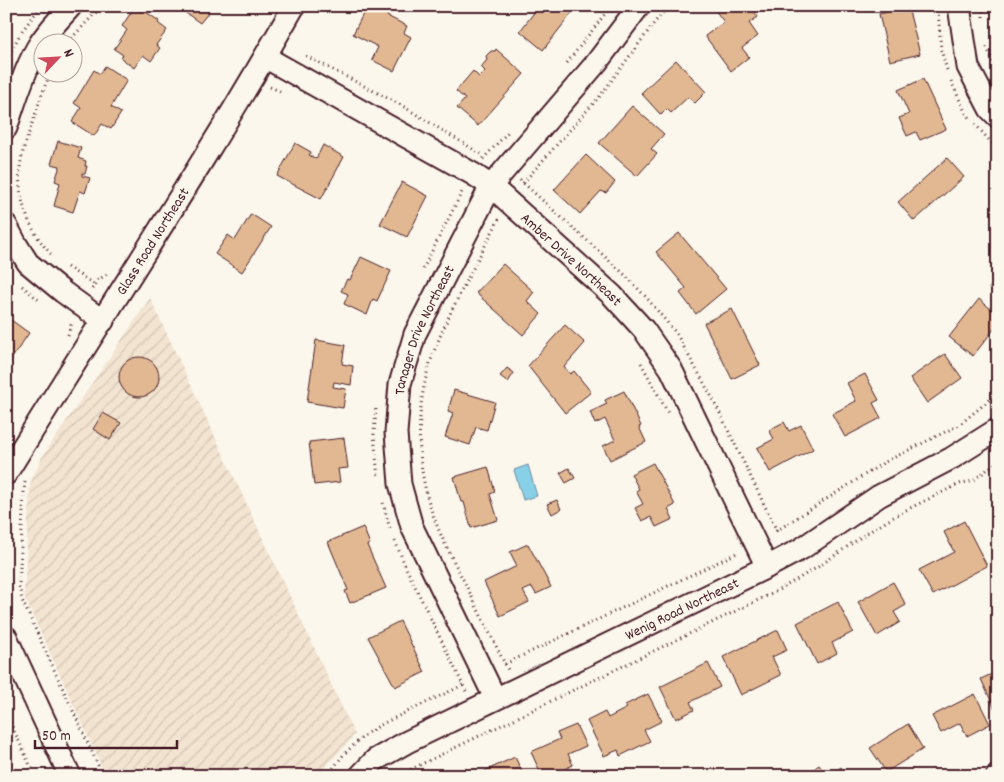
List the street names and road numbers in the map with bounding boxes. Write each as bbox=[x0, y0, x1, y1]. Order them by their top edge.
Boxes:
street label: Glass Road Northeast bbox=[112, 184, 196, 300]
street label: Amber Drive Northeast bbox=[515, 208, 627, 312]
street label: Tanager Drive Northeast bbox=[390, 262, 462, 396]
street label: Wenig Road Northeast bbox=[622, 573, 744, 647]

